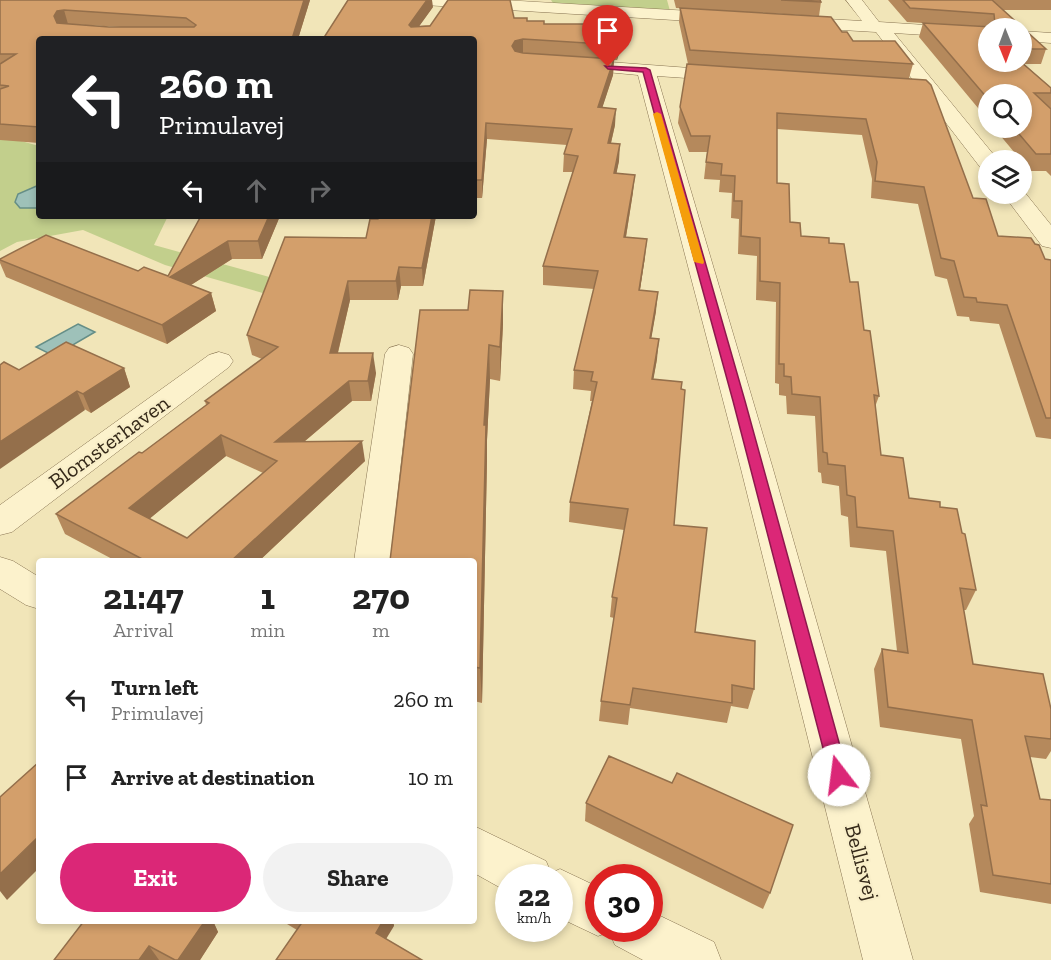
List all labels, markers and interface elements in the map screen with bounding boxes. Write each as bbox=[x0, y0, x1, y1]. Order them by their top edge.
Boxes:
pin bbox=[582, 5, 633, 67]
icon: arrive bbox=[591, 14, 624, 47]
north arrow bbox=[978, 18, 1032, 72]
map controls bbox=[978, 18, 1032, 204]
text: 260 m bbox=[159, 58, 273, 109]
icon: left bbox=[60, 60, 138, 138]
button: search bbox=[978, 84, 1032, 138]
text: Primulavej bbox=[159, 109, 284, 141]
button: layers bbox=[978, 150, 1032, 204]
icon: left bbox=[177, 174, 210, 207]
icon: ahead bbox=[240, 174, 273, 207]
icon: right bbox=[303, 174, 336, 207]
street label: Blomsterhaven bbox=[43, 389, 175, 495]
text: 21:47 bbox=[103, 575, 184, 618]
text: 1 bbox=[260, 575, 275, 618]
text: 270 bbox=[352, 575, 410, 618]
text: Arrival bbox=[113, 618, 173, 642]
text: min bbox=[251, 618, 285, 642]
text: m bbox=[372, 618, 390, 642]
text: Turn left bbox=[111, 674, 198, 701]
icon: left bbox=[60, 683, 93, 716]
text: 260 m bbox=[393, 686, 453, 713]
text: Primulavej bbox=[111, 701, 204, 725]
position arrow bbox=[807, 743, 871, 807]
icon: arrive bbox=[60, 761, 93, 794]
text: Arrive at destination bbox=[111, 764, 314, 791]
text: 10 m bbox=[408, 764, 453, 791]
street label: Bellisvej bbox=[839, 821, 885, 903]
button: Exit bbox=[60, 843, 251, 912]
button: Share bbox=[263, 843, 453, 912]
speed limit sign: 30 bbox=[585, 864, 663, 942]
text: 22 bbox=[518, 878, 550, 914]
text: km/h bbox=[517, 909, 551, 927]

